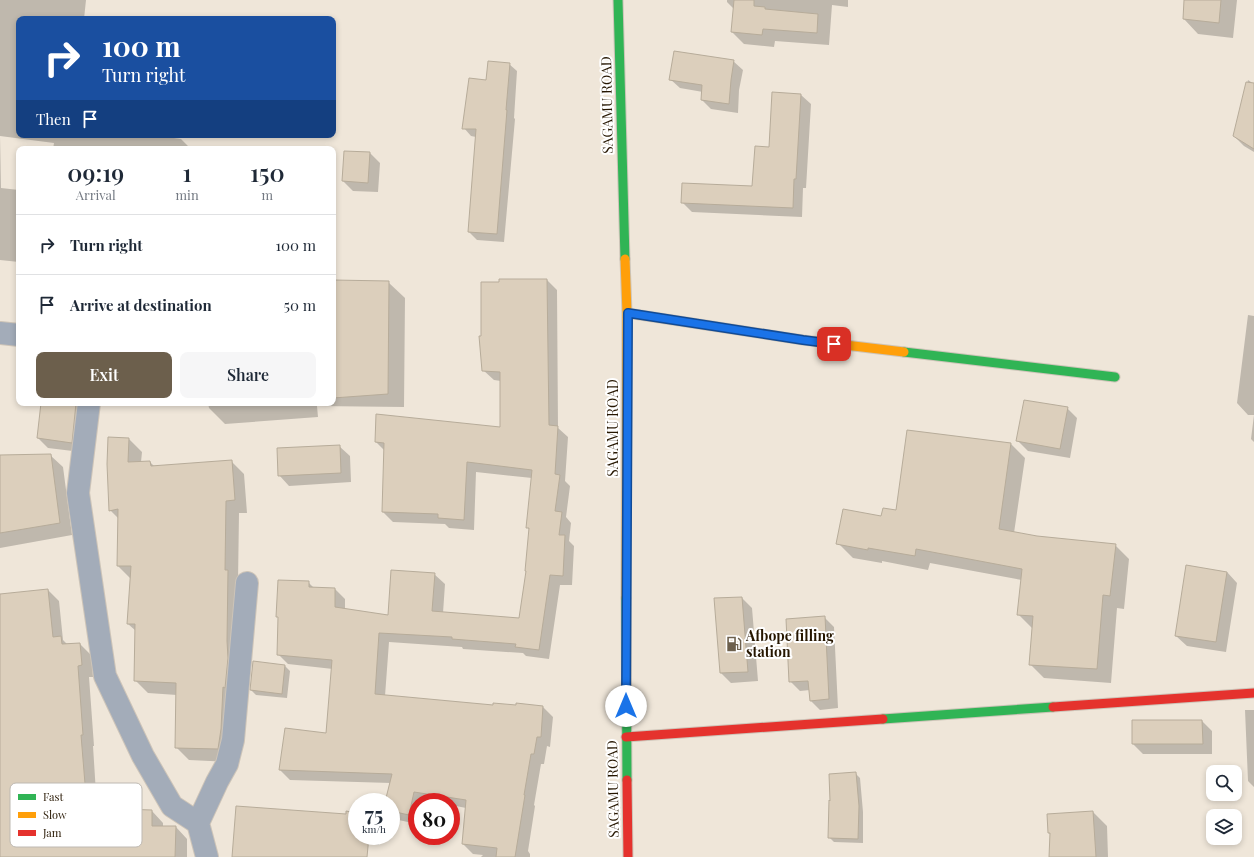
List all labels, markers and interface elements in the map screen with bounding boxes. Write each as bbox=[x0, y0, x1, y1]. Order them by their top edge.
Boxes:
text: 100 m bbox=[102, 27, 181, 64]
icon: right bbox=[36, 32, 88, 84]
street label: SAGAMU ROAD bbox=[596, 56, 617, 154]
text: Turn right bbox=[102, 63, 185, 87]
icon: arrive bbox=[79, 108, 101, 130]
text: Then bbox=[36, 109, 71, 129]
text: 09:19 bbox=[67, 156, 124, 188]
text: 1 bbox=[183, 156, 192, 188]
text: 150 bbox=[250, 156, 285, 188]
text: Arrival bbox=[76, 186, 116, 203]
text: min bbox=[176, 186, 199, 203]
text: m bbox=[262, 186, 273, 203]
icon: right bbox=[36, 234, 58, 256]
text: Turn right bbox=[70, 235, 143, 255]
text: 100 m bbox=[275, 235, 316, 255]
icon: arrive bbox=[36, 294, 58, 316]
text: Arrive at destination bbox=[70, 295, 212, 315]
text: 50 m bbox=[284, 295, 316, 315]
pin bbox=[817, 327, 851, 361]
icon: arrive bbox=[823, 333, 845, 355]
button: Exit bbox=[36, 352, 172, 398]
button: Share bbox=[180, 352, 316, 398]
street label: SAGAMU ROAD bbox=[603, 379, 622, 477]
place label: Afbope filling station bbox=[745, 626, 834, 661]
fuel station icon: Afbope filling station bbox=[725, 635, 743, 653]
position arrow bbox=[605, 685, 647, 727]
street label: SAGAMU ROAD bbox=[602, 740, 623, 838]
map controls bbox=[1206, 765, 1242, 845]
button: search bbox=[1206, 765, 1242, 801]
legend bbox=[10, 783, 142, 847]
text: Fast bbox=[43, 789, 63, 804]
speed limit sign: 80 bbox=[408, 793, 460, 845]
text: 75 bbox=[365, 800, 383, 827]
text: Slow bbox=[43, 807, 67, 822]
button: layers bbox=[1206, 809, 1242, 845]
text: km/h bbox=[362, 822, 386, 836]
text: Jam bbox=[42, 825, 62, 840]

